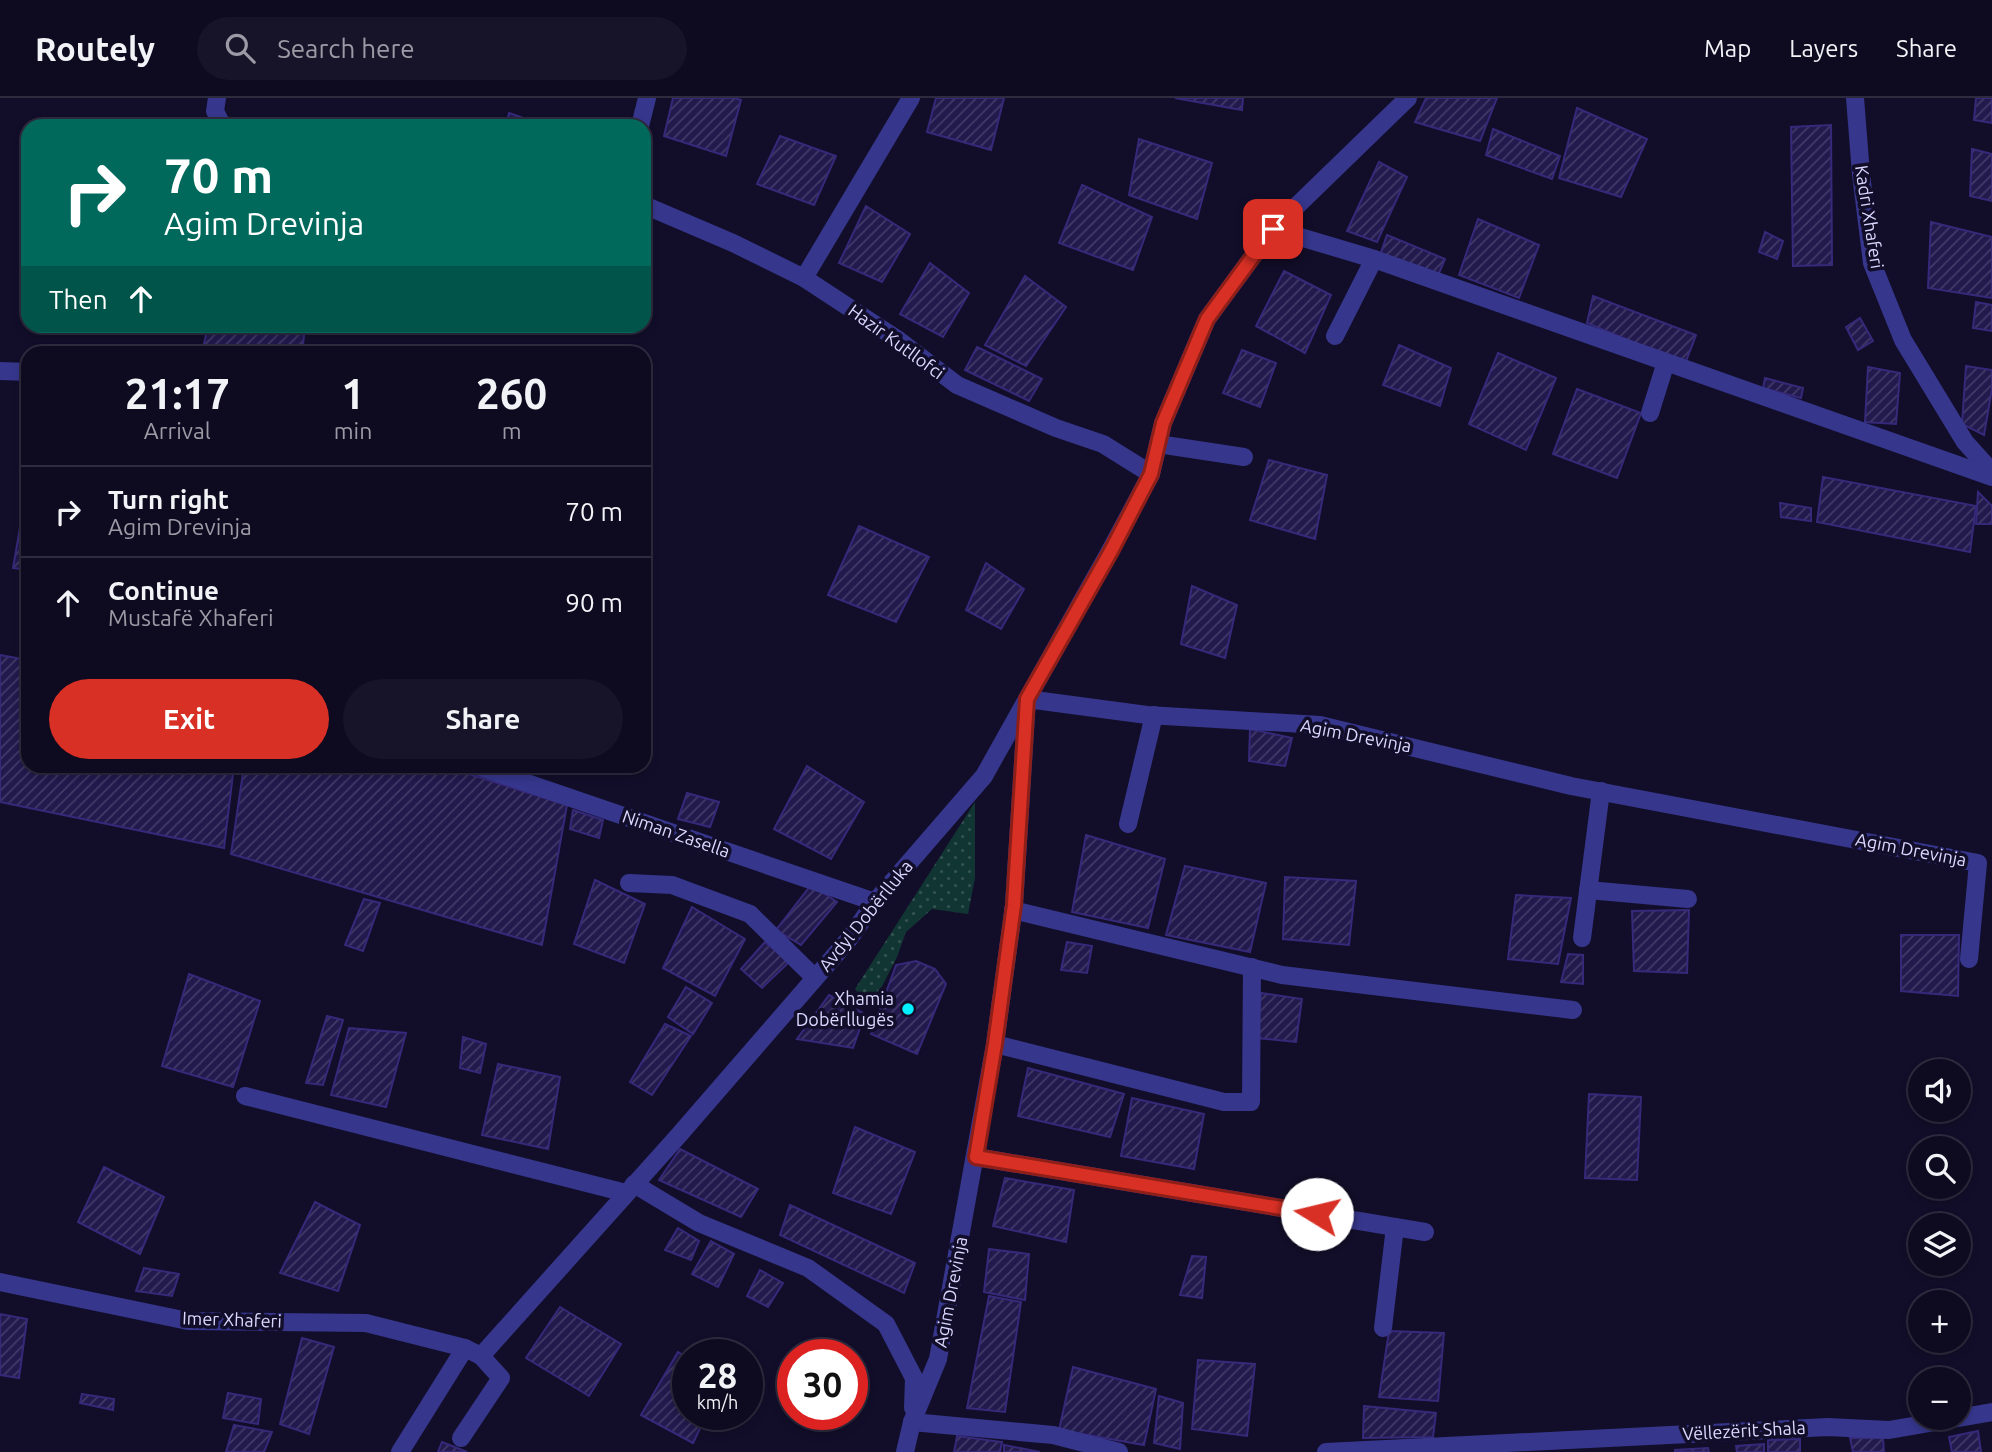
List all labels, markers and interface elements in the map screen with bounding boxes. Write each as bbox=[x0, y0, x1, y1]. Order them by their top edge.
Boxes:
search box bbox=[197, 17, 687, 80]
icon: search bbox=[221, 29, 259, 67]
text: Routely bbox=[35, 30, 155, 67]
text: Search here bbox=[277, 34, 415, 63]
text: Map bbox=[1704, 35, 1751, 62]
text: Layers bbox=[1789, 35, 1858, 62]
text: Share bbox=[1896, 35, 1957, 62]
icon: right bbox=[49, 147, 140, 238]
text: 70 m bbox=[164, 147, 273, 202]
street label: Kadri Xhaferi bbox=[1852, 164, 1888, 270]
pin bbox=[1243, 199, 1303, 259]
text: Agim Drevinja bbox=[164, 205, 364, 241]
icon: arrive bbox=[1254, 210, 1292, 248]
icon: ahead bbox=[122, 280, 160, 318]
text: Then bbox=[49, 285, 108, 314]
street label: Hazir Kutllofci bbox=[845, 300, 948, 383]
text: 21:17 bbox=[125, 370, 230, 417]
text: 1 bbox=[341, 370, 365, 417]
text: 260 bbox=[476, 370, 547, 417]
text: Arrival bbox=[144, 418, 211, 443]
text: min bbox=[334, 418, 372, 443]
text: m bbox=[502, 418, 522, 443]
text: Turn right bbox=[108, 485, 229, 514]
icon: right bbox=[49, 493, 87, 531]
text: 70 m bbox=[565, 497, 623, 526]
text: Agim Drevinja bbox=[108, 514, 252, 539]
text: Continue bbox=[108, 576, 219, 605]
icon: ahead bbox=[49, 584, 87, 622]
text: 90 m bbox=[565, 588, 623, 617]
text: Mustafë Xhaferi bbox=[108, 605, 274, 630]
button: Exit bbox=[49, 679, 329, 759]
button: Share bbox=[343, 679, 623, 759]
street label: Agim Drevinja bbox=[1299, 714, 1413, 756]
street label: Niman Zasella bbox=[620, 805, 733, 861]
street label: Agim Drevinja bbox=[1854, 828, 1968, 870]
street label: Avdyl Dobërlluka bbox=[814, 856, 916, 975]
place label: Xhamia Dobërllugës bbox=[796, 988, 894, 1029]
marker: Xhamia Dobërllugës bbox=[900, 1001, 916, 1017]
map controls bbox=[1908, 1059, 1971, 1430]
button: sound bbox=[1908, 1059, 1971, 1122]
button: search bbox=[1908, 1136, 1971, 1199]
position arrow bbox=[1280, 1177, 1354, 1251]
button: layers bbox=[1908, 1213, 1971, 1276]
street label: Agim Drevinja bbox=[929, 1235, 971, 1349]
button: + bbox=[1908, 1290, 1971, 1353]
street label: Imer Xhaferi bbox=[182, 1307, 282, 1331]
speed limit sign: 30 bbox=[777, 1339, 868, 1430]
text: 28 bbox=[698, 1355, 737, 1395]
button: − bbox=[1908, 1367, 1971, 1430]
text: km/h bbox=[697, 1392, 738, 1412]
street label: Vëllezërit Shala bbox=[1682, 1417, 1806, 1443]

